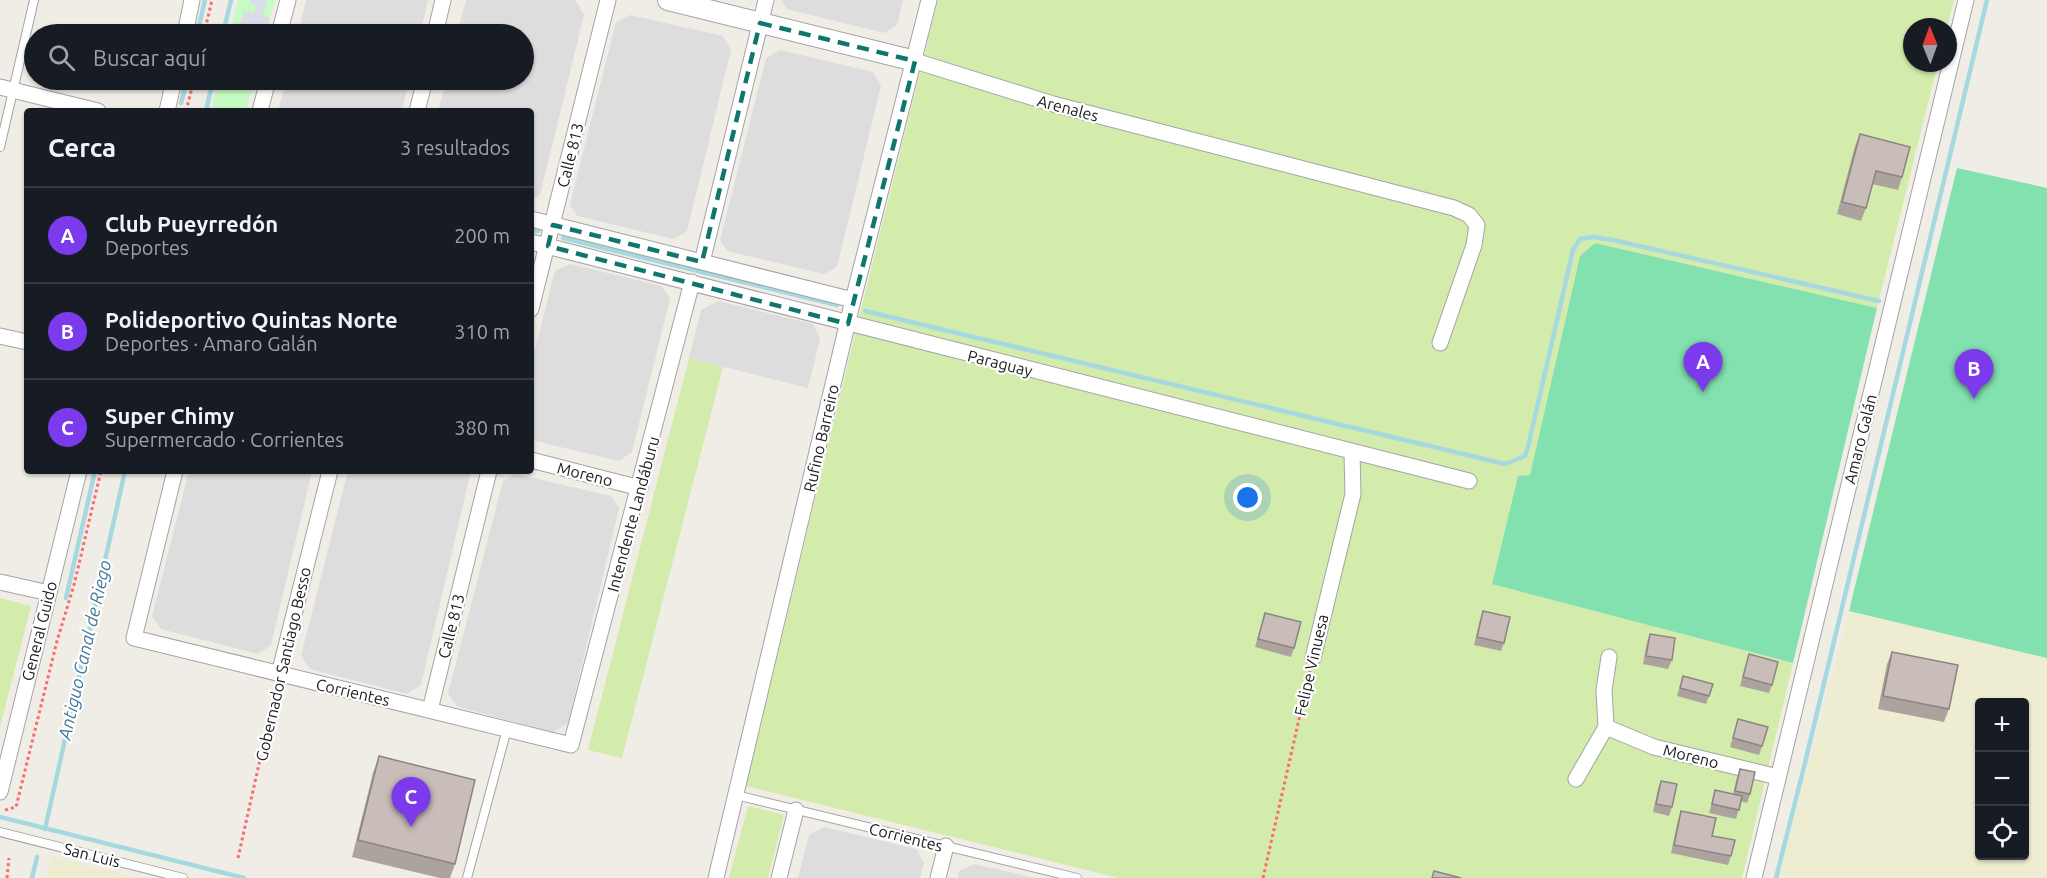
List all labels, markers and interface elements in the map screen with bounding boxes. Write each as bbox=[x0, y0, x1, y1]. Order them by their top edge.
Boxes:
north arrow bbox=[1903, 18, 1957, 72]
search box bbox=[24, 24, 534, 90]
icon: search bbox=[45, 41, 78, 74]
text: Buscar aquí bbox=[93, 45, 206, 70]
street label: Arenales bbox=[1035, 91, 1101, 125]
street label: Calle 813 bbox=[553, 121, 587, 189]
text: Cerca bbox=[48, 133, 116, 162]
text: 3 resultados bbox=[400, 136, 510, 159]
text: Club Pueyrredón bbox=[105, 211, 278, 236]
text: A bbox=[60, 224, 75, 247]
text: 200 m bbox=[454, 224, 510, 247]
text: Deportes bbox=[105, 236, 189, 259]
text: Polideportivo Quintas Norte bbox=[105, 307, 398, 332]
text: B bbox=[61, 320, 74, 343]
text: 310 m bbox=[454, 320, 510, 343]
text: Deportes · Amaro Galán bbox=[105, 332, 318, 355]
pin: A bbox=[1684, 342, 1722, 392]
street label: Paraguay bbox=[966, 346, 1035, 380]
pin: B bbox=[1954, 350, 1994, 399]
street label: Rufino Barreiro bbox=[800, 382, 842, 494]
street label: Amaro Galán bbox=[1840, 392, 1880, 486]
text: Super Chimy bbox=[105, 403, 234, 428]
text: C bbox=[61, 416, 74, 439]
text: 380 m bbox=[454, 416, 510, 439]
text: Supermercado · Corrientes bbox=[105, 428, 344, 451]
street label: Intendente Landáburu bbox=[604, 434, 662, 594]
street label: Moreno bbox=[555, 458, 615, 490]
your location bbox=[1233, 483, 1262, 512]
water label: Antiguo Canal de Riego bbox=[53, 558, 114, 742]
street label: Gobernador Santiago Besso bbox=[252, 565, 314, 763]
street label: General Guido bbox=[18, 579, 60, 683]
street label: Calle 813 bbox=[434, 592, 468, 660]
street label: Felipe Vinuesa bbox=[1291, 612, 1331, 718]
street label: Corrientes bbox=[314, 675, 392, 709]
map controls bbox=[1975, 698, 2029, 860]
button: + bbox=[1975, 698, 2029, 752]
street label: Moreno bbox=[1661, 740, 1721, 772]
button: − bbox=[1975, 752, 2029, 806]
pin: C bbox=[392, 778, 430, 827]
button: locate bbox=[1975, 806, 2029, 860]
street label: Corrientes bbox=[867, 819, 945, 855]
street label: San Luis bbox=[62, 839, 122, 871]

